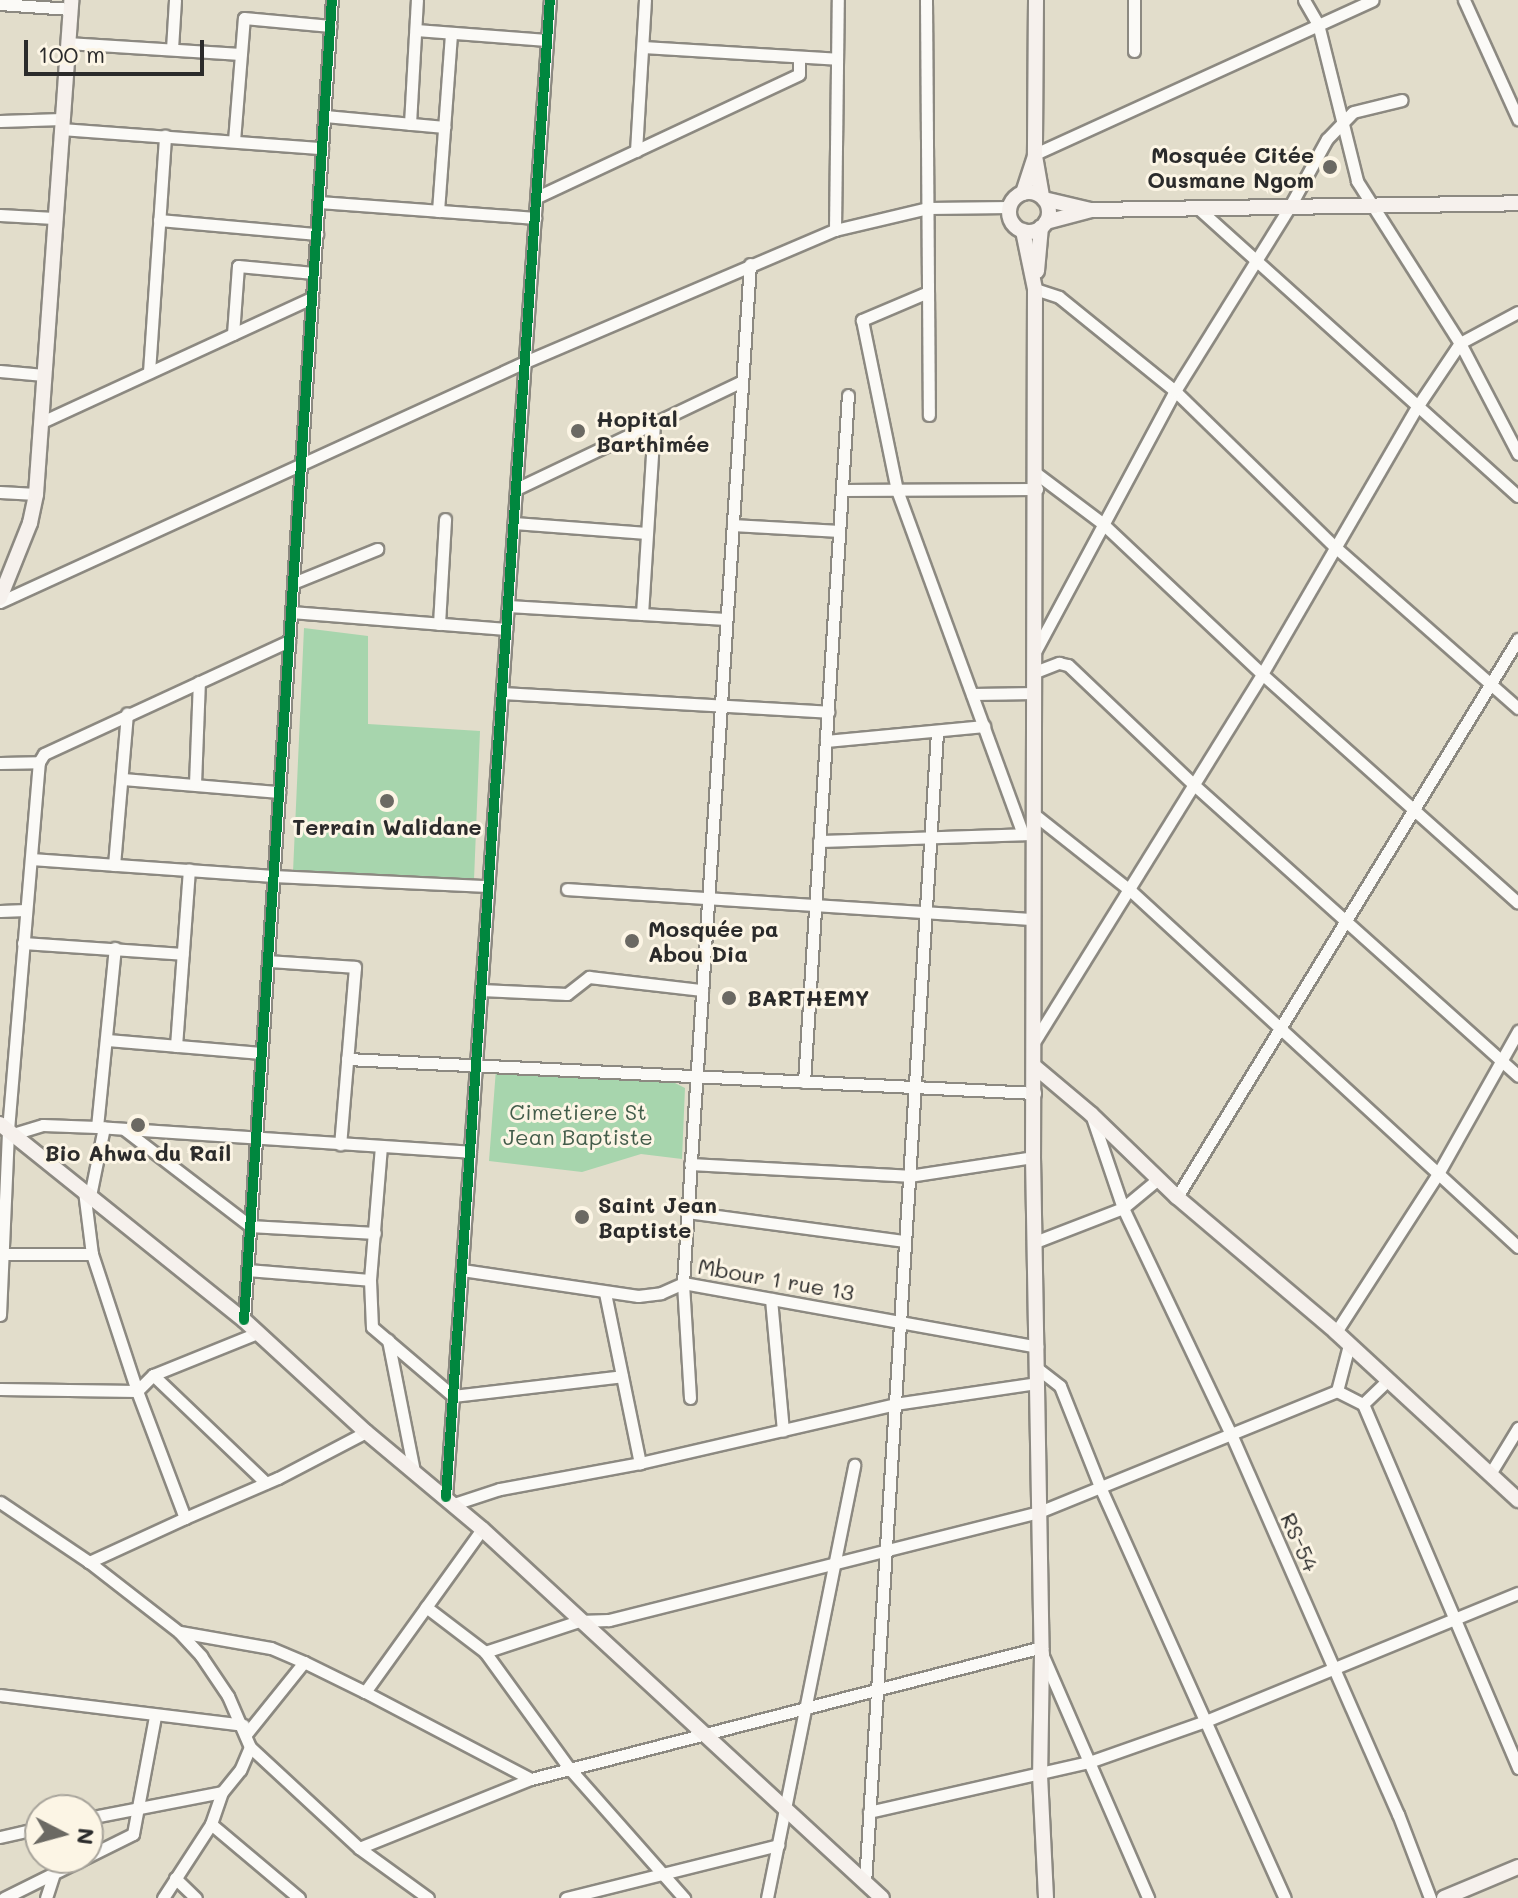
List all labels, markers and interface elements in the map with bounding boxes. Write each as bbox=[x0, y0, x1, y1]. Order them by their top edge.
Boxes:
scale bar bbox=[28, 24, 208, 74]
text: 100 m bbox=[38, 38, 105, 69]
place label: Mosquée Citée Ousmane Ngom bbox=[1147, 141, 1314, 192]
marker: Mosquée Citée Ousmane Ngom bbox=[1321, 158, 1339, 176]
place label: Hopital Barthimée bbox=[596, 405, 709, 456]
marker: Hopital Barthimée bbox=[567, 420, 589, 442]
marker: Terrain Walidane bbox=[378, 792, 396, 810]
place label: Terrain Walidane bbox=[292, 814, 482, 840]
place label: Mosquée pa Abou Dia bbox=[648, 915, 779, 966]
marker: Mosquée pa Abou Dia bbox=[623, 932, 641, 950]
place label: BARTHEMY bbox=[747, 985, 869, 1011]
marker: BARTHEMY bbox=[718, 987, 740, 1009]
park label: Cimetiere St Jean Baptiste bbox=[503, 1098, 653, 1150]
marker: Bio Ahwa du Rail bbox=[127, 1114, 149, 1136]
place label: Bio Ahwa du Rail bbox=[45, 1140, 231, 1166]
place label: Saint Jean Baptiste bbox=[598, 1191, 717, 1242]
marker: Saint Jean Baptiste bbox=[573, 1208, 591, 1226]
street label: Mbour 1 rue 13 bbox=[696, 1252, 856, 1306]
street label: RS-54 bbox=[1275, 1509, 1325, 1575]
north arrow bbox=[24, 1794, 104, 1874]
text: N bbox=[71, 1827, 102, 1846]

